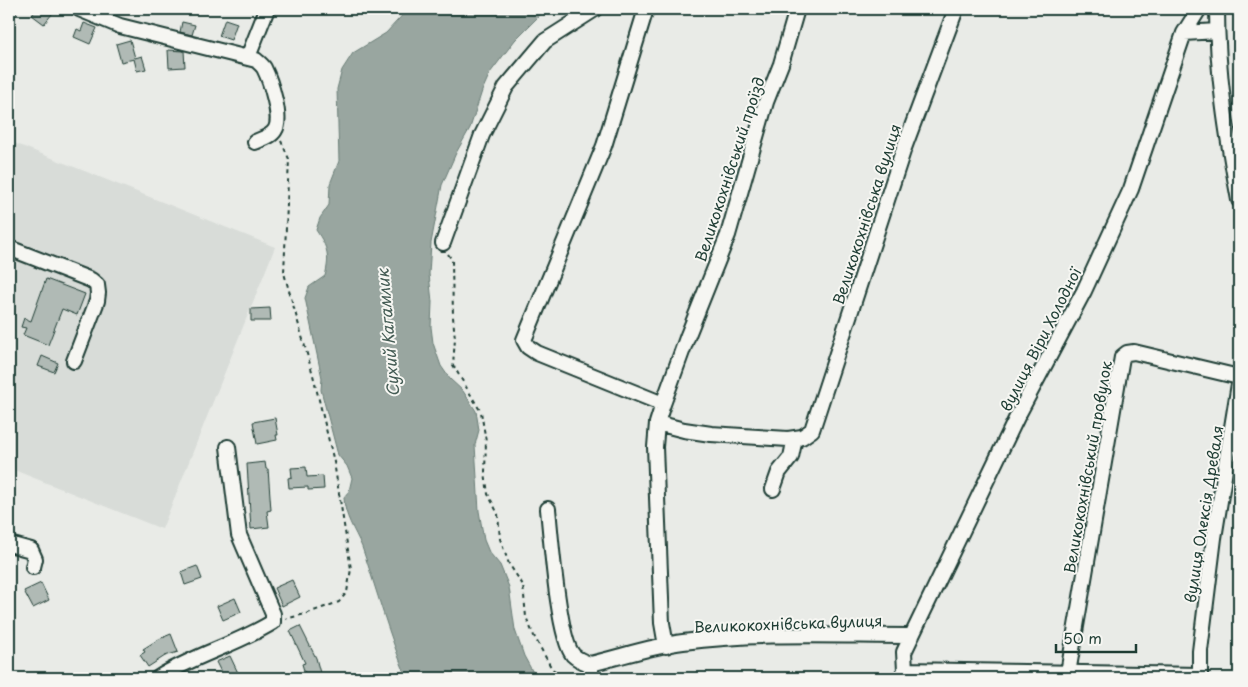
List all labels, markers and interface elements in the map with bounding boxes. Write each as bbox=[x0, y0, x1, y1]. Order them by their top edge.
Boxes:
street label: Великокохнівський проїзд bbox=[688, 74, 770, 264]
street label: Великокохнівська вулиця bbox=[826, 121, 906, 307]
street label: вулиця Віри Холодної bbox=[994, 262, 1087, 415]
water label: Сухий Кагамлик bbox=[369, 267, 405, 398]
street label: Великокохнівський провулок bbox=[1057, 359, 1117, 575]
street label: вулиця Олексія Древаля bbox=[1178, 424, 1228, 604]
street label: Великокохнівська вулиця bbox=[693, 608, 883, 638]
scale bar bbox=[1056, 622, 1136, 654]
text: 50 m bbox=[1063, 626, 1102, 649]

